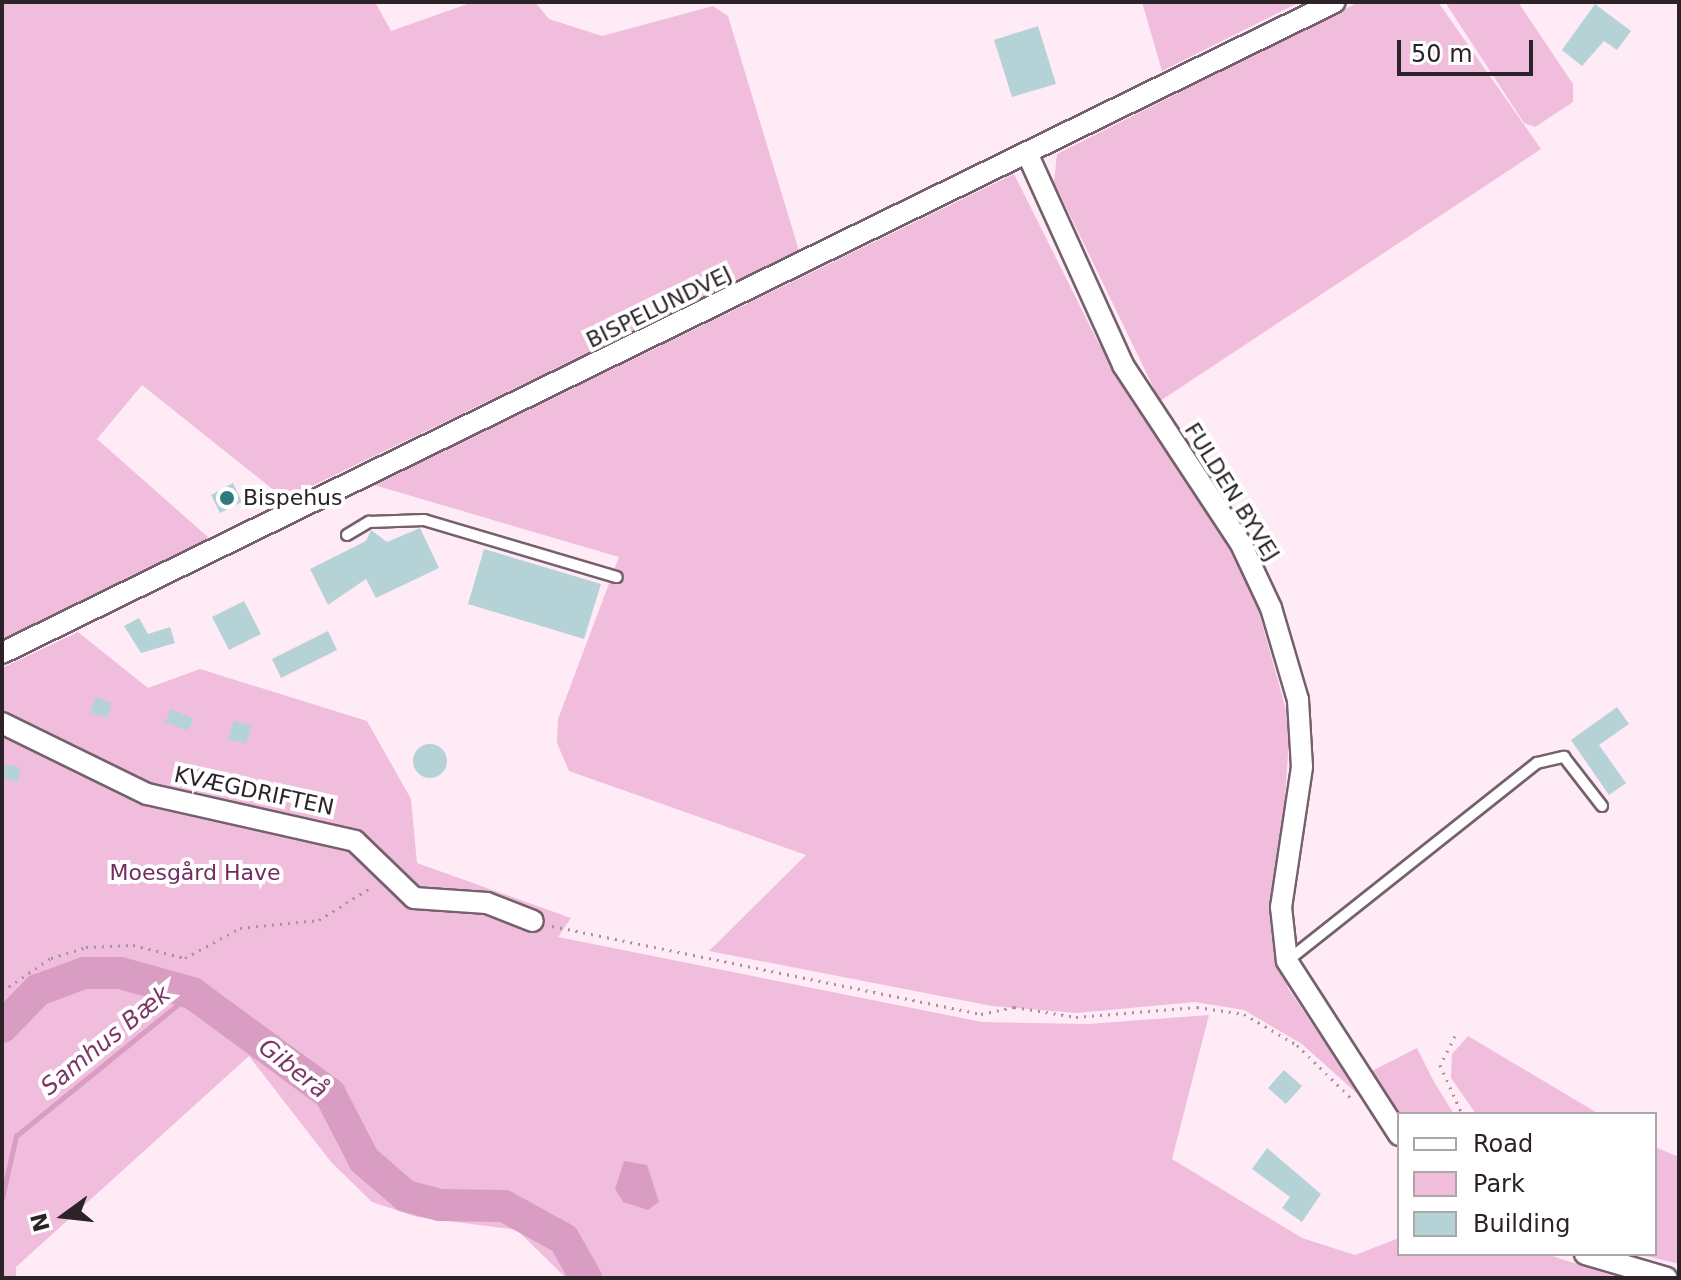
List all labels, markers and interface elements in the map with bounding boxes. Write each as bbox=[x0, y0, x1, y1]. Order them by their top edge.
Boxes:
scale bar bbox=[1401, 24, 1537, 74]
text: 50 m bbox=[1411, 40, 1473, 68]
street label: BISPELUNDVEJ bbox=[582, 260, 736, 354]
street label: FULDEN BYVEJ bbox=[1179, 418, 1285, 566]
place label: Bispehus bbox=[243, 485, 343, 511]
marker: Bispehus bbox=[218, 489, 236, 507]
street label: KVÆGDRIFTEN bbox=[172, 761, 336, 821]
park label: Moesgård Have bbox=[109, 860, 281, 886]
water label: Samhus Bæk bbox=[35, 980, 177, 1102]
water label: Giberå bbox=[253, 1033, 333, 1105]
legend bbox=[1397, 1112, 1657, 1256]
text: Road bbox=[1473, 1130, 1533, 1158]
text: Park bbox=[1473, 1170, 1525, 1198]
north arrow bbox=[24, 1176, 104, 1256]
text: N bbox=[26, 1210, 55, 1234]
text: Building bbox=[1473, 1210, 1570, 1238]

